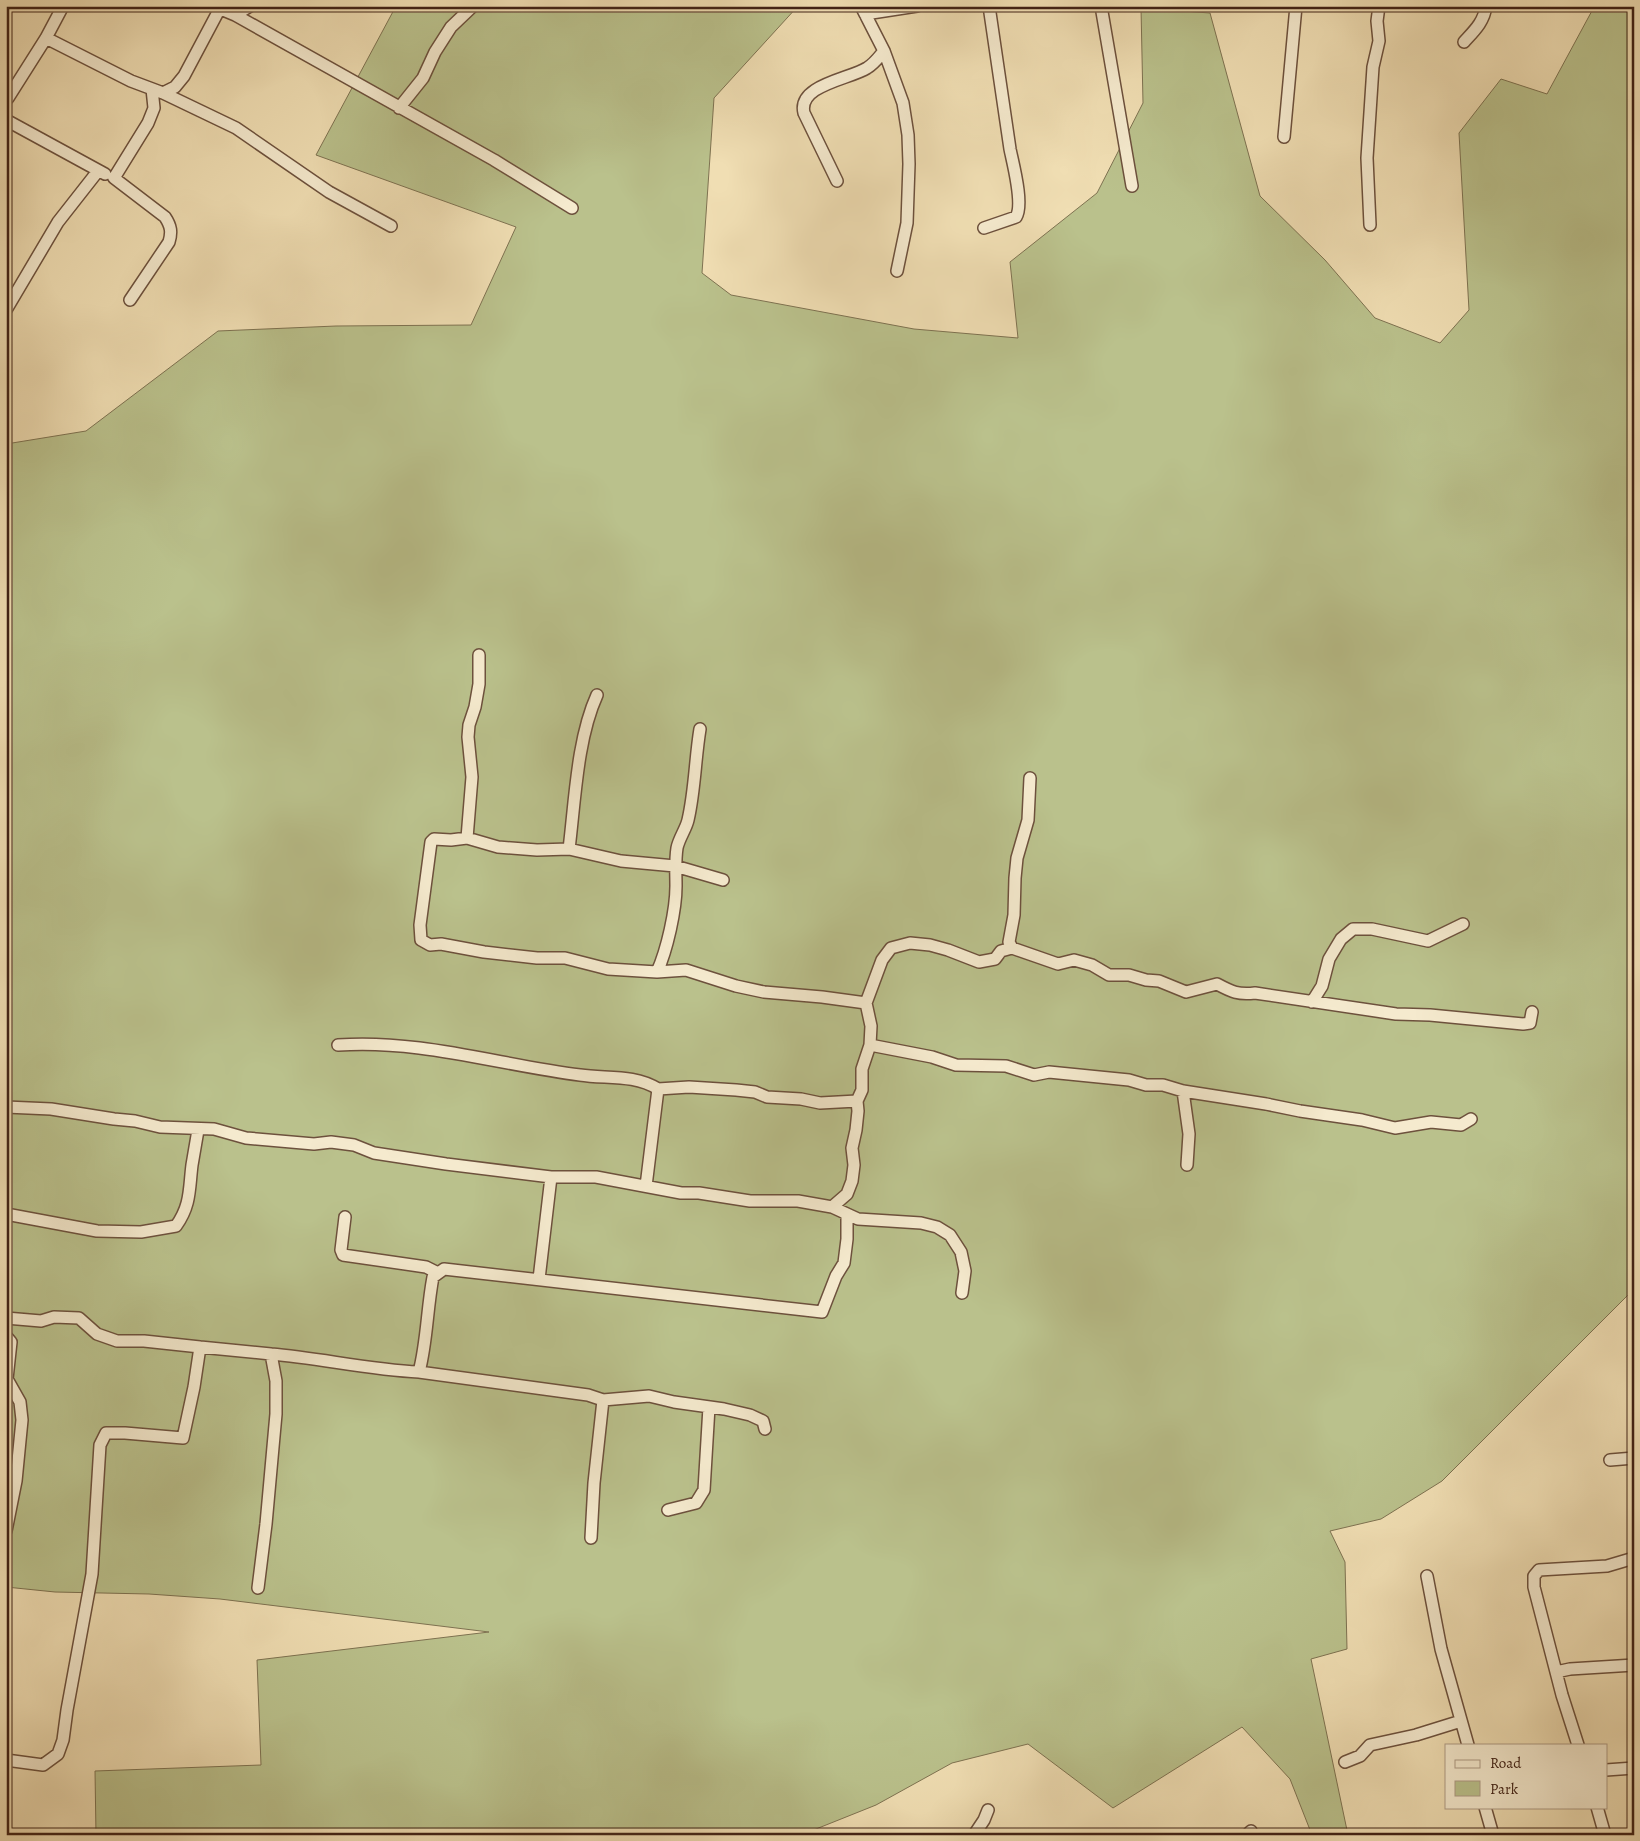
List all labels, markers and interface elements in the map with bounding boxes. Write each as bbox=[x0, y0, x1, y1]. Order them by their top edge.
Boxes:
legend bbox=[1445, 1744, 1608, 1808]
text: Road bbox=[1490, 1753, 1522, 1773]
text: Park bbox=[1490, 1779, 1519, 1799]

